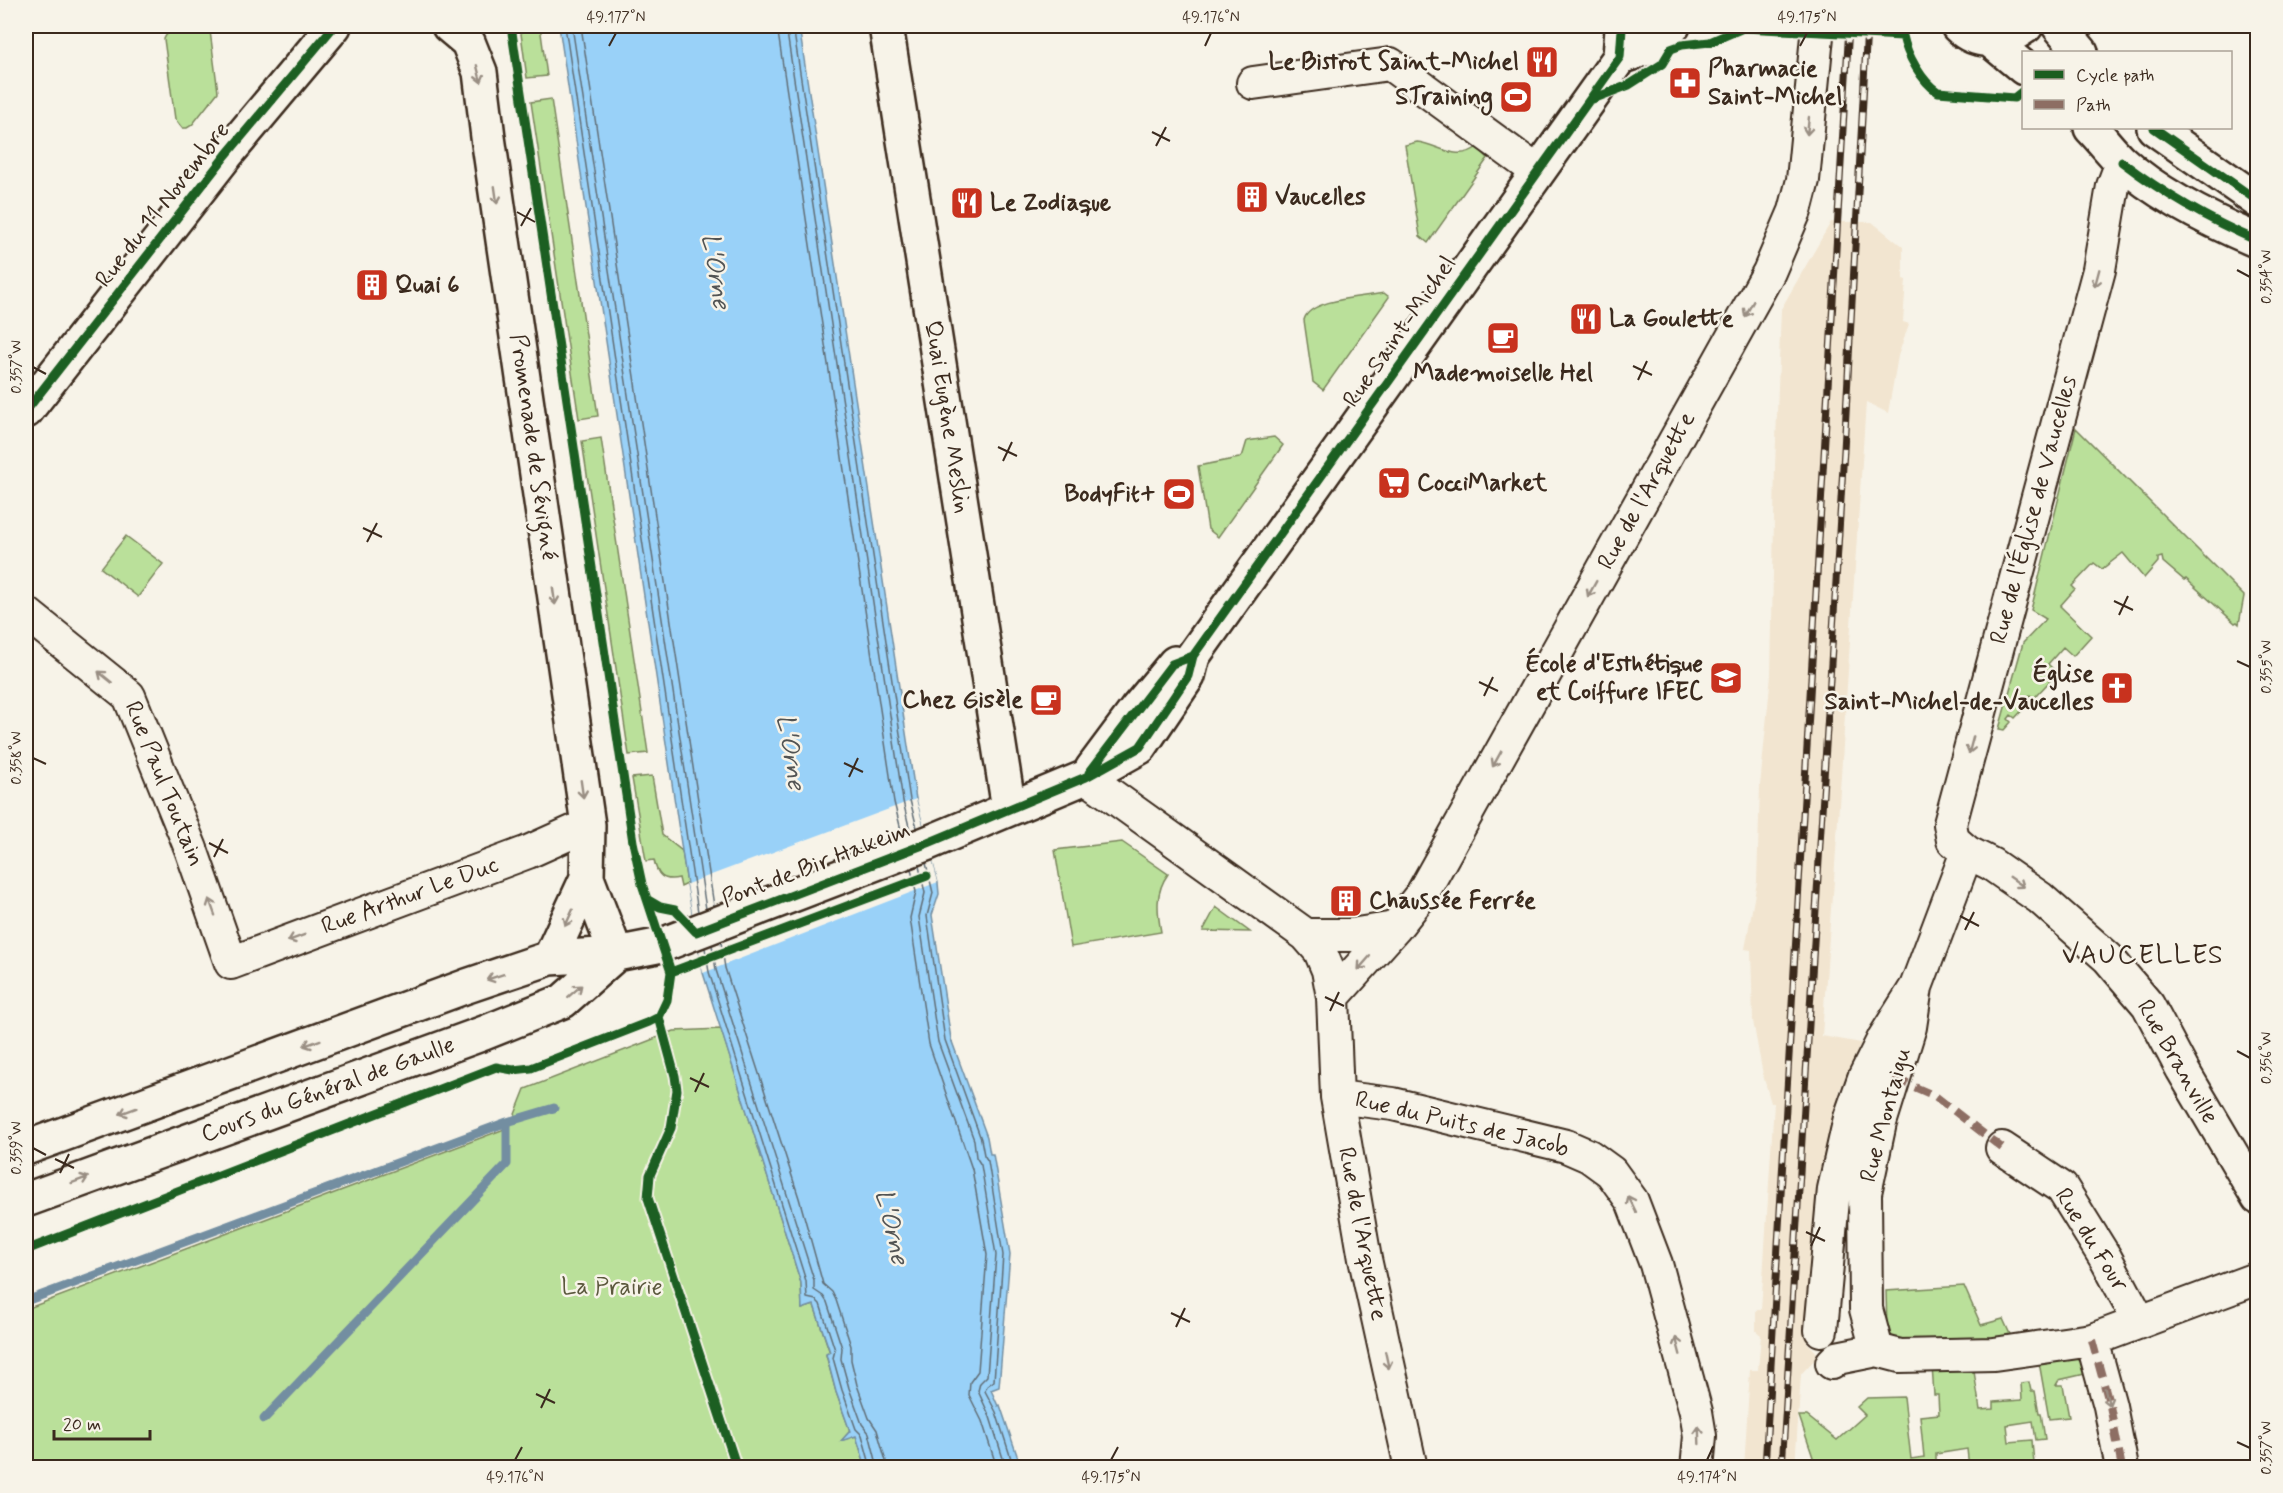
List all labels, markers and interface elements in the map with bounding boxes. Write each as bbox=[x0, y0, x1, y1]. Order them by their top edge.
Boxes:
text: 49.177°N bbox=[587, 8, 645, 28]
text: 49.176°N bbox=[1182, 8, 1240, 28]
text: 49.175°N bbox=[1778, 8, 1836, 28]
restaurant icon: Le Bistrot Saint-Michel bbox=[1524, 44, 1560, 80]
place label: Le Bistrot Saint-Michel bbox=[1268, 47, 1519, 78]
legend bbox=[2022, 51, 2232, 129]
place label: Pharmacie Saint-Michel bbox=[1708, 54, 1842, 113]
one-way arrow bbox=[474, 64, 486, 83]
text: Cycle path bbox=[2076, 64, 2154, 88]
pharmacy icon: Pharmacie Saint-Michel bbox=[1667, 65, 1703, 101]
sports icon: STraining bbox=[1498, 79, 1534, 115]
place label: STraining bbox=[1395, 82, 1493, 116]
text: Path bbox=[2076, 94, 2111, 118]
one-way arrow bbox=[1802, 115, 1813, 135]
street label: Rue du 11 Novembre bbox=[89, 116, 237, 294]
building icon: Vaucelles bbox=[1234, 179, 1270, 215]
place label: Vaucelles bbox=[1275, 182, 1366, 213]
one-way arrow bbox=[491, 184, 502, 204]
restaurant icon: Le Zodiaque bbox=[949, 185, 985, 221]
place label: Le Zodiaque bbox=[990, 188, 1112, 219]
water label: L'Orne bbox=[692, 231, 738, 312]
street label: Rue Saint-Michel bbox=[1336, 250, 1464, 414]
text: 0.354°W bbox=[2257, 250, 2277, 304]
building icon: Quai 6 bbox=[354, 267, 390, 303]
one-way arrow bbox=[2090, 268, 2102, 287]
place label: Quai 6 bbox=[395, 270, 460, 301]
one-way arrow bbox=[1743, 300, 1755, 317]
restaurant icon: La Goulette bbox=[1568, 301, 1604, 337]
place label: La Goulette bbox=[1609, 304, 1734, 335]
street label: Quai Eugène Meslin bbox=[916, 318, 978, 516]
cafe icon: Mademoiselle Hel bbox=[1485, 320, 1521, 356]
street label: Promenade de Sévigné bbox=[499, 332, 564, 563]
text: 0.357°W bbox=[7, 340, 27, 394]
place label: Mademoiselle Hel bbox=[1413, 358, 1593, 389]
street label: Rue de l'Église de Vaucelles bbox=[1981, 372, 2085, 648]
street label: Rue de l'Arquette bbox=[1591, 406, 1703, 575]
supermarket icon: CocciMarket bbox=[1376, 465, 1412, 501]
place label: CocciMarket bbox=[1417, 468, 1548, 499]
sports icon: BodyFit+ bbox=[1161, 476, 1197, 512]
place label: BodyFit+ bbox=[1064, 479, 1156, 510]
one-way arrow bbox=[1586, 580, 1598, 597]
one-way arrow bbox=[549, 585, 560, 605]
text: 0.355°W bbox=[2257, 640, 2277, 694]
place label: École d'Esthétique et Coiffure IFEC bbox=[1525, 647, 1703, 708]
place label: Église Saint-Michel-de-Vaucelles bbox=[1825, 657, 2094, 718]
school or university icon: École d'Esthétique et Coiffure IFEC bbox=[1708, 660, 1744, 696]
one-way arrow bbox=[97, 670, 113, 683]
church icon: Église Saint-Michel-de-Vaucelles bbox=[2099, 670, 2135, 706]
cafe icon: Chez Gisèle bbox=[1028, 682, 1064, 718]
place label: Chez Gisèle bbox=[902, 685, 1023, 716]
street label: Rue Paul Toutain bbox=[117, 697, 211, 871]
water label: L'Orne bbox=[767, 712, 813, 793]
text: 0.358°W bbox=[7, 731, 27, 785]
one-way arrow bbox=[1964, 735, 1976, 754]
one-way arrow bbox=[1491, 750, 1502, 768]
one-way arrow bbox=[577, 778, 588, 798]
street label: Pont de Bir Hakeim bbox=[717, 815, 915, 915]
street label: Rue Arthur Le Duc bbox=[317, 850, 503, 942]
one-way arrow bbox=[2009, 876, 2025, 888]
building icon: Chaussée Ferrée bbox=[1328, 883, 1364, 919]
place label: Chaussée Ferrée bbox=[1369, 886, 1536, 917]
one-way arrow bbox=[206, 899, 217, 917]
one-way arrow bbox=[562, 909, 574, 927]
one-way arrow bbox=[288, 934, 306, 945]
district label: VAUCELLES bbox=[2062, 938, 2224, 973]
one-way arrow bbox=[1358, 955, 1371, 971]
one-way arrow bbox=[486, 972, 505, 983]
one-way arrow bbox=[567, 984, 582, 998]
street label: Rue Branville bbox=[2129, 994, 2225, 1130]
street label: Cours du Général de Gaulle bbox=[197, 1030, 459, 1150]
text: 0.356°W bbox=[2257, 1032, 2277, 1084]
one-way arrow bbox=[303, 1039, 321, 1050]
street label: Rue Montaigu bbox=[1853, 1044, 1919, 1186]
street label: Rue du Puits de Jacob bbox=[1352, 1084, 1572, 1164]
one-way arrow bbox=[120, 1106, 138, 1117]
text: 0.359°W bbox=[7, 1121, 27, 1175]
street label: Rue de l'Arquette bbox=[1330, 1145, 1394, 1324]
one-way arrow bbox=[71, 1174, 89, 1185]
street label: Rue du Four bbox=[2047, 1182, 2136, 1298]
water label: L'Orne bbox=[866, 1186, 916, 1269]
one-way arrow bbox=[1625, 1196, 1637, 1214]
park label: La Prairie bbox=[561, 1272, 663, 1303]
one-way arrow bbox=[1671, 1337, 1683, 1356]
one-way arrow bbox=[1382, 1350, 1393, 1369]
one-way arrow bbox=[2102, 1387, 2114, 1406]
scale bar bbox=[54, 1403, 150, 1441]
text: 20 m bbox=[63, 1413, 101, 1437]
text: 0.357°W bbox=[2257, 1421, 2277, 1475]
one-way arrow bbox=[1693, 1425, 1704, 1445]
text: 49.176°N bbox=[486, 1468, 544, 1488]
text: 49.175°N bbox=[1082, 1468, 1140, 1488]
text: 49.174°N bbox=[1677, 1468, 1737, 1488]

